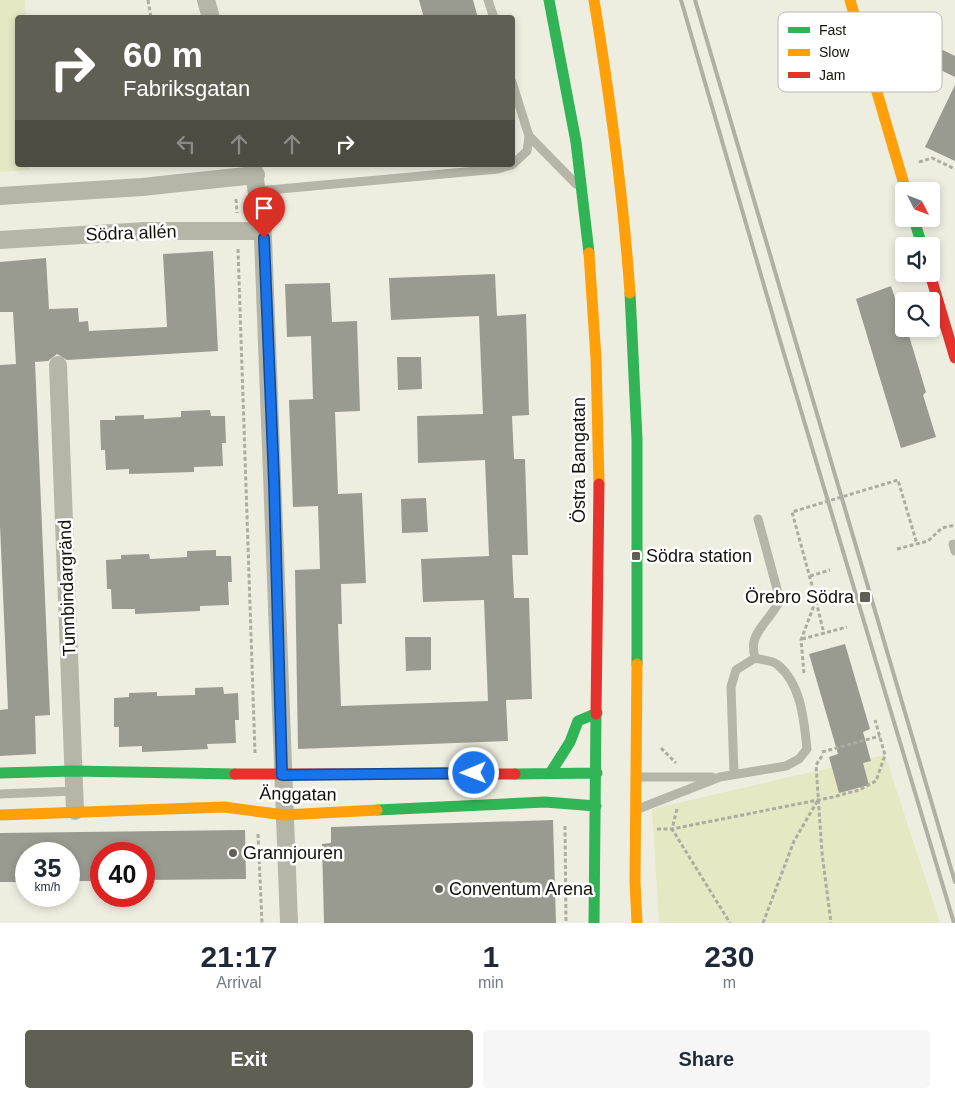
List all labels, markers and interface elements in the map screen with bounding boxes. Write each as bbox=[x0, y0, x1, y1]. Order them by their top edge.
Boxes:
legend bbox=[778, 12, 942, 92]
text: Fast bbox=[819, 22, 846, 38]
icon: right bbox=[40, 35, 105, 100]
text: 60 m bbox=[123, 35, 203, 74]
text: Slow bbox=[819, 44, 850, 60]
text: Jam bbox=[819, 67, 845, 83]
text: Fabriksgatan bbox=[123, 76, 250, 101]
icon: left bbox=[172, 130, 200, 158]
icon: ahead bbox=[225, 130, 253, 158]
icon: ahead bbox=[278, 130, 306, 158]
icon: right bbox=[331, 130, 359, 158]
north arrow bbox=[895, 182, 940, 228]
map controls bbox=[895, 182, 940, 337]
pin bbox=[243, 187, 285, 238]
icon: arrive bbox=[250, 194, 278, 222]
street label: Södra allén bbox=[85, 221, 177, 245]
button: sound bbox=[895, 237, 940, 282]
button: search bbox=[895, 292, 940, 337]
street label: Östra Bangatan bbox=[569, 397, 589, 523]
street label: Tunnbindargränd bbox=[55, 519, 79, 657]
place label: Södra station bbox=[646, 546, 752, 566]
marker: Södra station bbox=[630, 550, 642, 562]
place label: Örebro Södra bbox=[745, 587, 855, 607]
marker: Örebro Södra bbox=[858, 590, 872, 604]
position arrow bbox=[447, 746, 499, 798]
street label: Änggatan bbox=[259, 783, 337, 805]
speed limit sign: 40 bbox=[90, 842, 155, 907]
place label: Grannjouren bbox=[243, 843, 343, 863]
marker: Grannjouren bbox=[227, 847, 239, 859]
text: 35 bbox=[34, 854, 61, 882]
place label: Conventum Arena bbox=[449, 879, 594, 899]
text: km/h bbox=[34, 880, 61, 894]
marker: Conventum Arena bbox=[433, 883, 445, 895]
text: 21:17 bbox=[201, 940, 277, 973]
text: 1 bbox=[482, 940, 499, 973]
text: 230 bbox=[704, 940, 754, 973]
text: Arrival bbox=[216, 974, 262, 991]
text: min bbox=[478, 974, 504, 991]
text: m bbox=[723, 974, 736, 991]
button: Exit bbox=[25, 1030, 473, 1088]
button: Share bbox=[483, 1030, 930, 1088]

